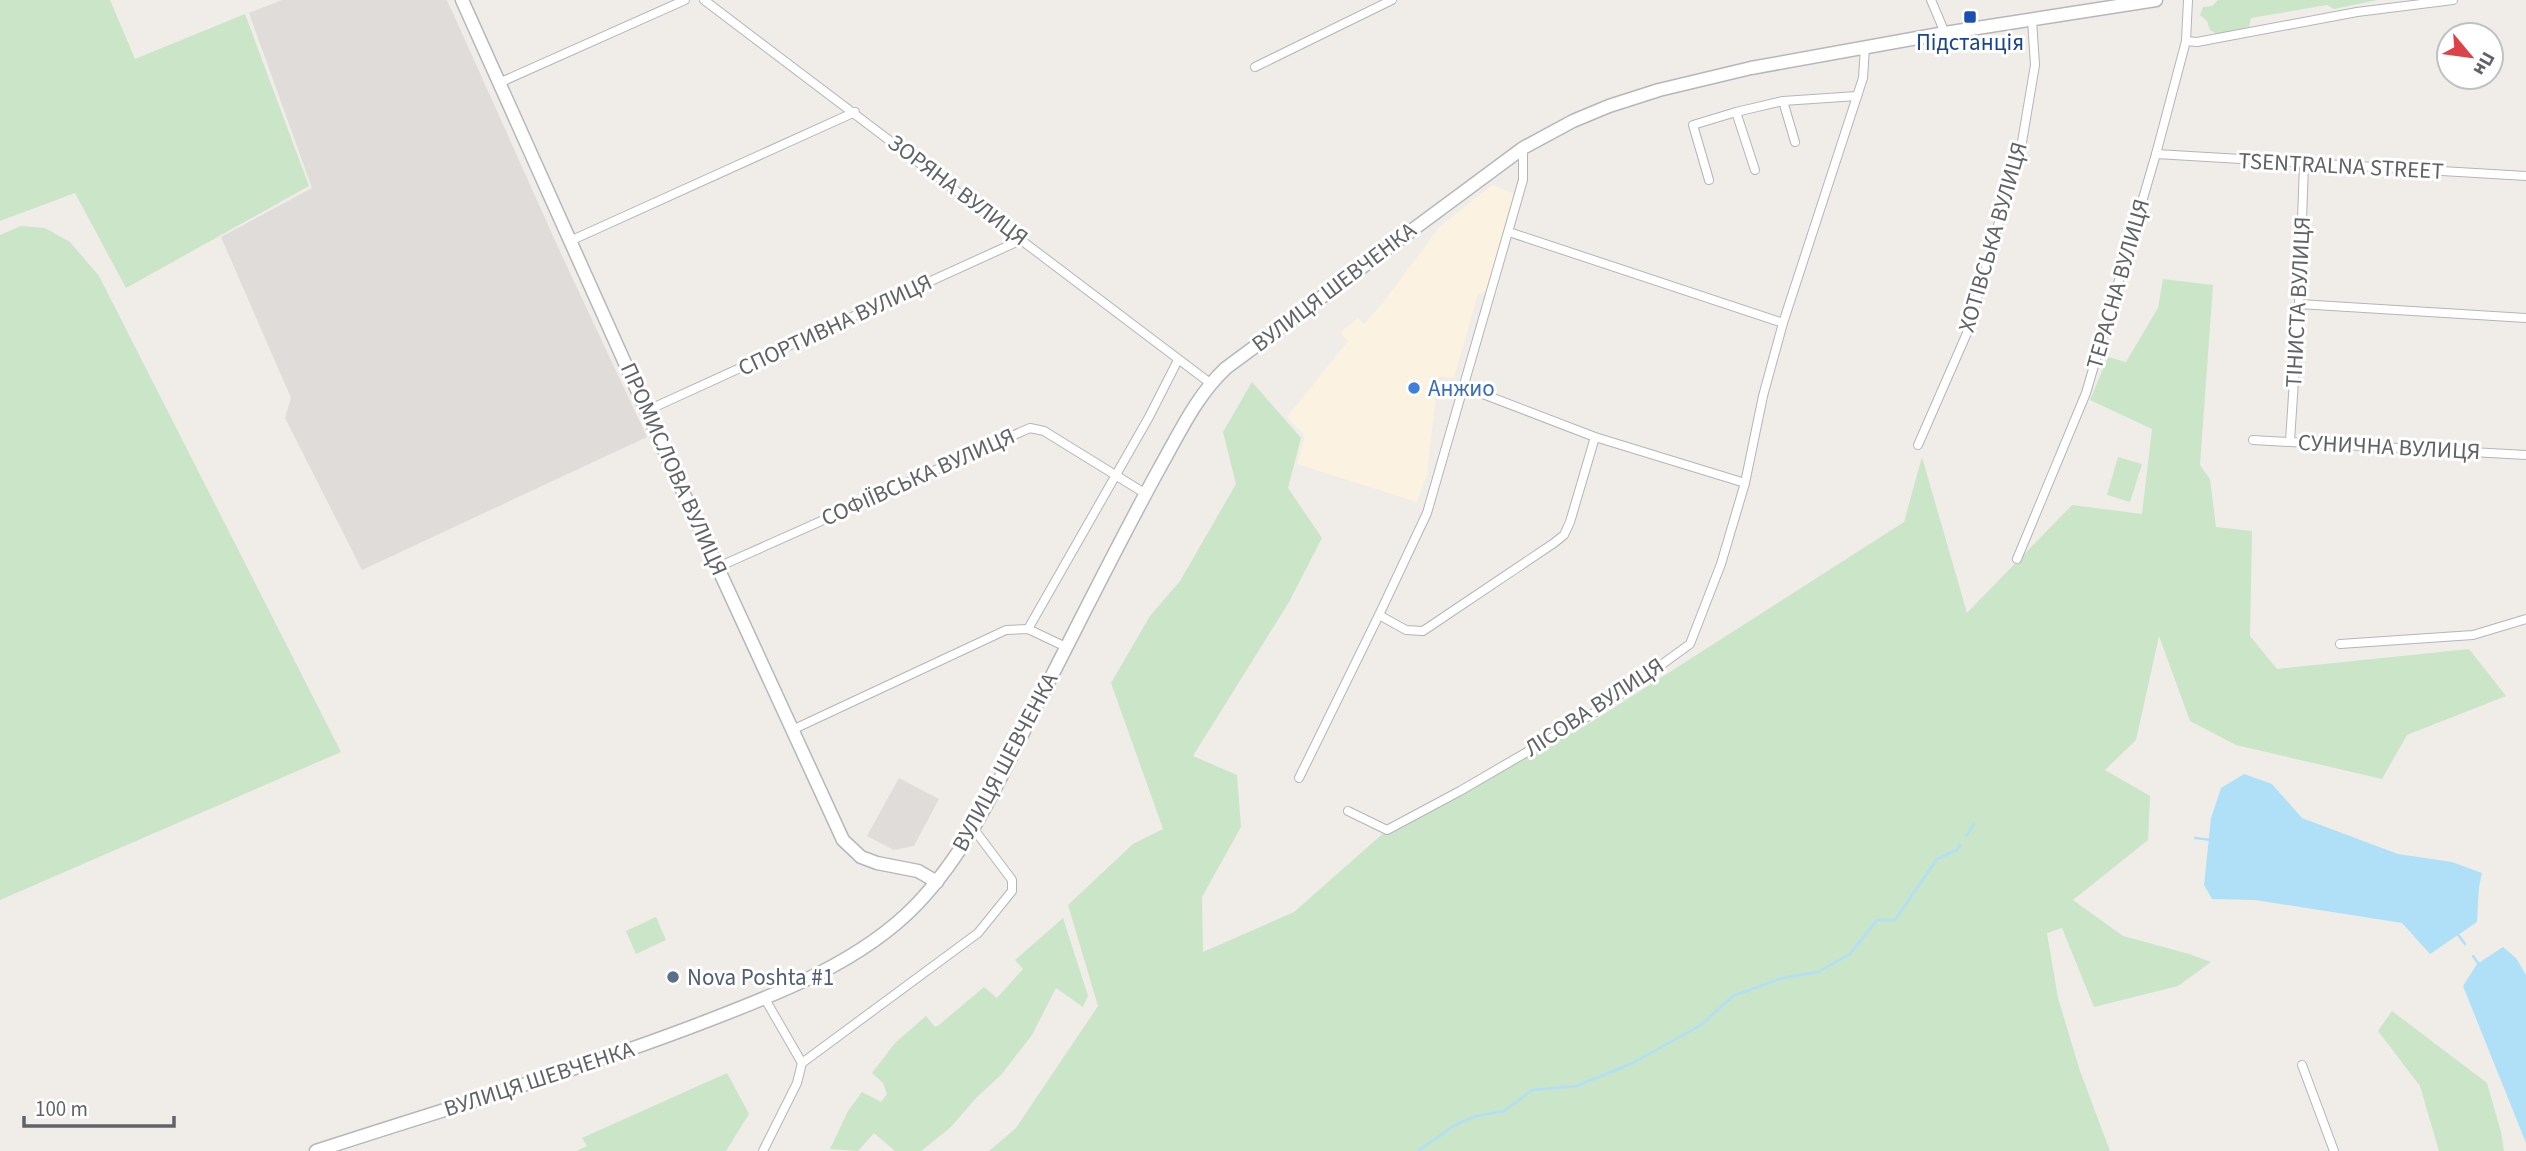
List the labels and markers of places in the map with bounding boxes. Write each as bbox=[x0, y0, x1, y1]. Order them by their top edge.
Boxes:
marker: Підстанція bbox=[1962, 9, 1978, 25]
place label: Підстанція bbox=[1916, 26, 2024, 59]
place label: Анжио bbox=[1428, 372, 1495, 405]
marker: Анжио bbox=[1406, 380, 1422, 396]
place label: Nova Poshta #1 bbox=[687, 961, 834, 994]
marker: Nova Poshta #1 bbox=[665, 969, 681, 985]

